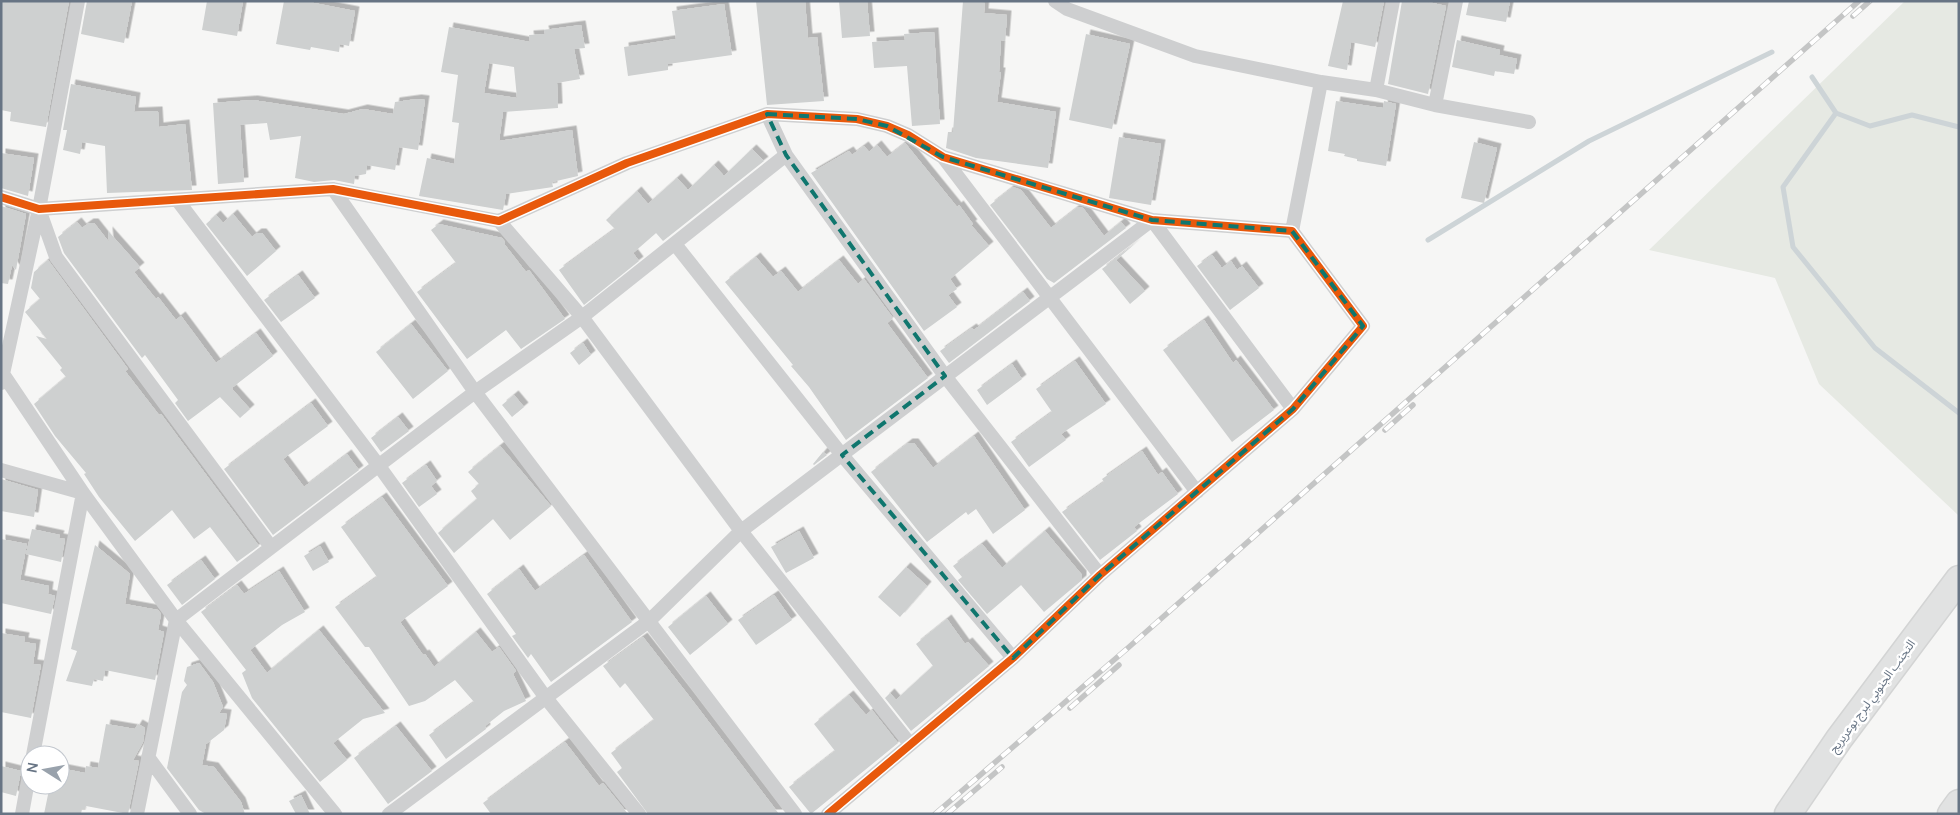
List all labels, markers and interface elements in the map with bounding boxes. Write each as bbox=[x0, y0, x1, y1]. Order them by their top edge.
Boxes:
street label: التجنب الجنوبي لبرج بوعريريج bbox=[1825, 636, 1920, 757]
north arrow bbox=[20, 745, 70, 795]
text: N bbox=[21, 761, 42, 774]

